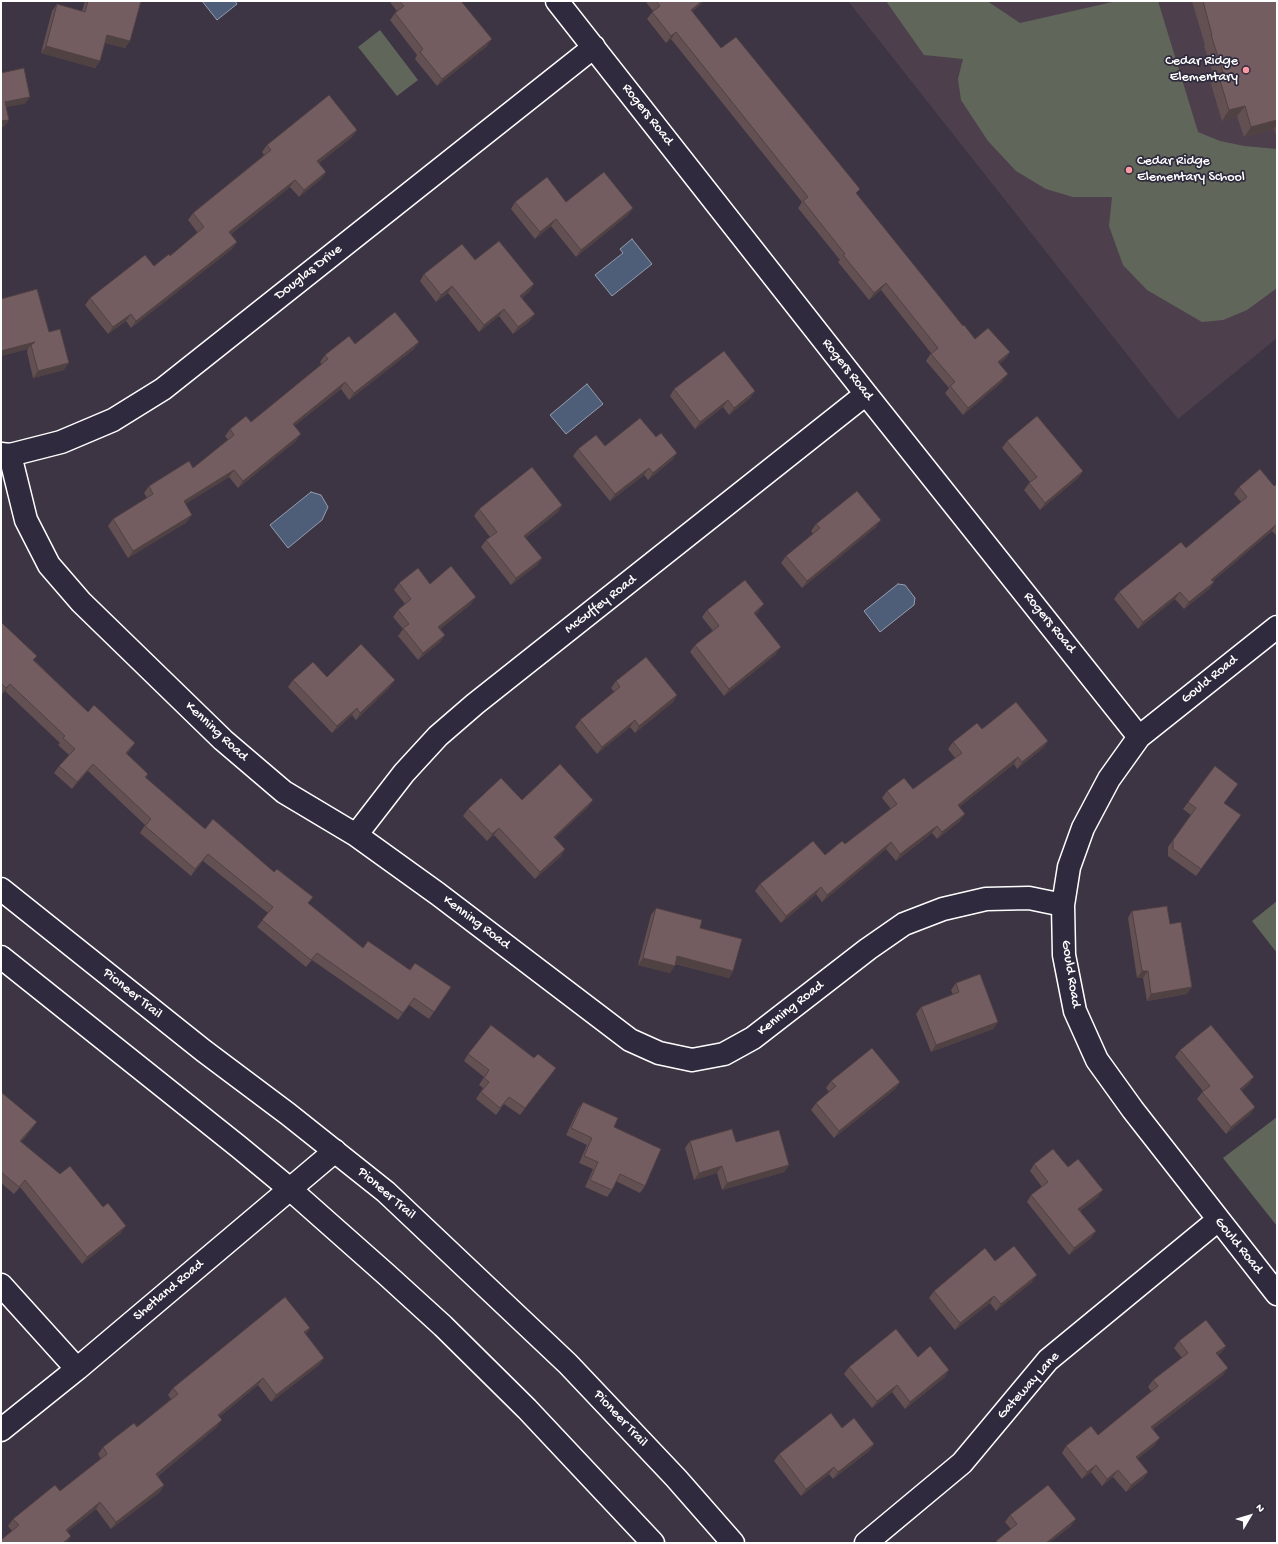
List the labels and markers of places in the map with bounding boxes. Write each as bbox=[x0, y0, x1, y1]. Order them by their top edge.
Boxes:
place label: Cedar Ridge Elementary bbox=[1165, 54, 1238, 86]
marker: Cedar Ridge Elementary bbox=[1241, 65, 1251, 75]
place label: Cedar Ridge Elementary School bbox=[1137, 154, 1245, 186]
marker: Cedar Ridge Elementary School bbox=[1124, 165, 1134, 175]

